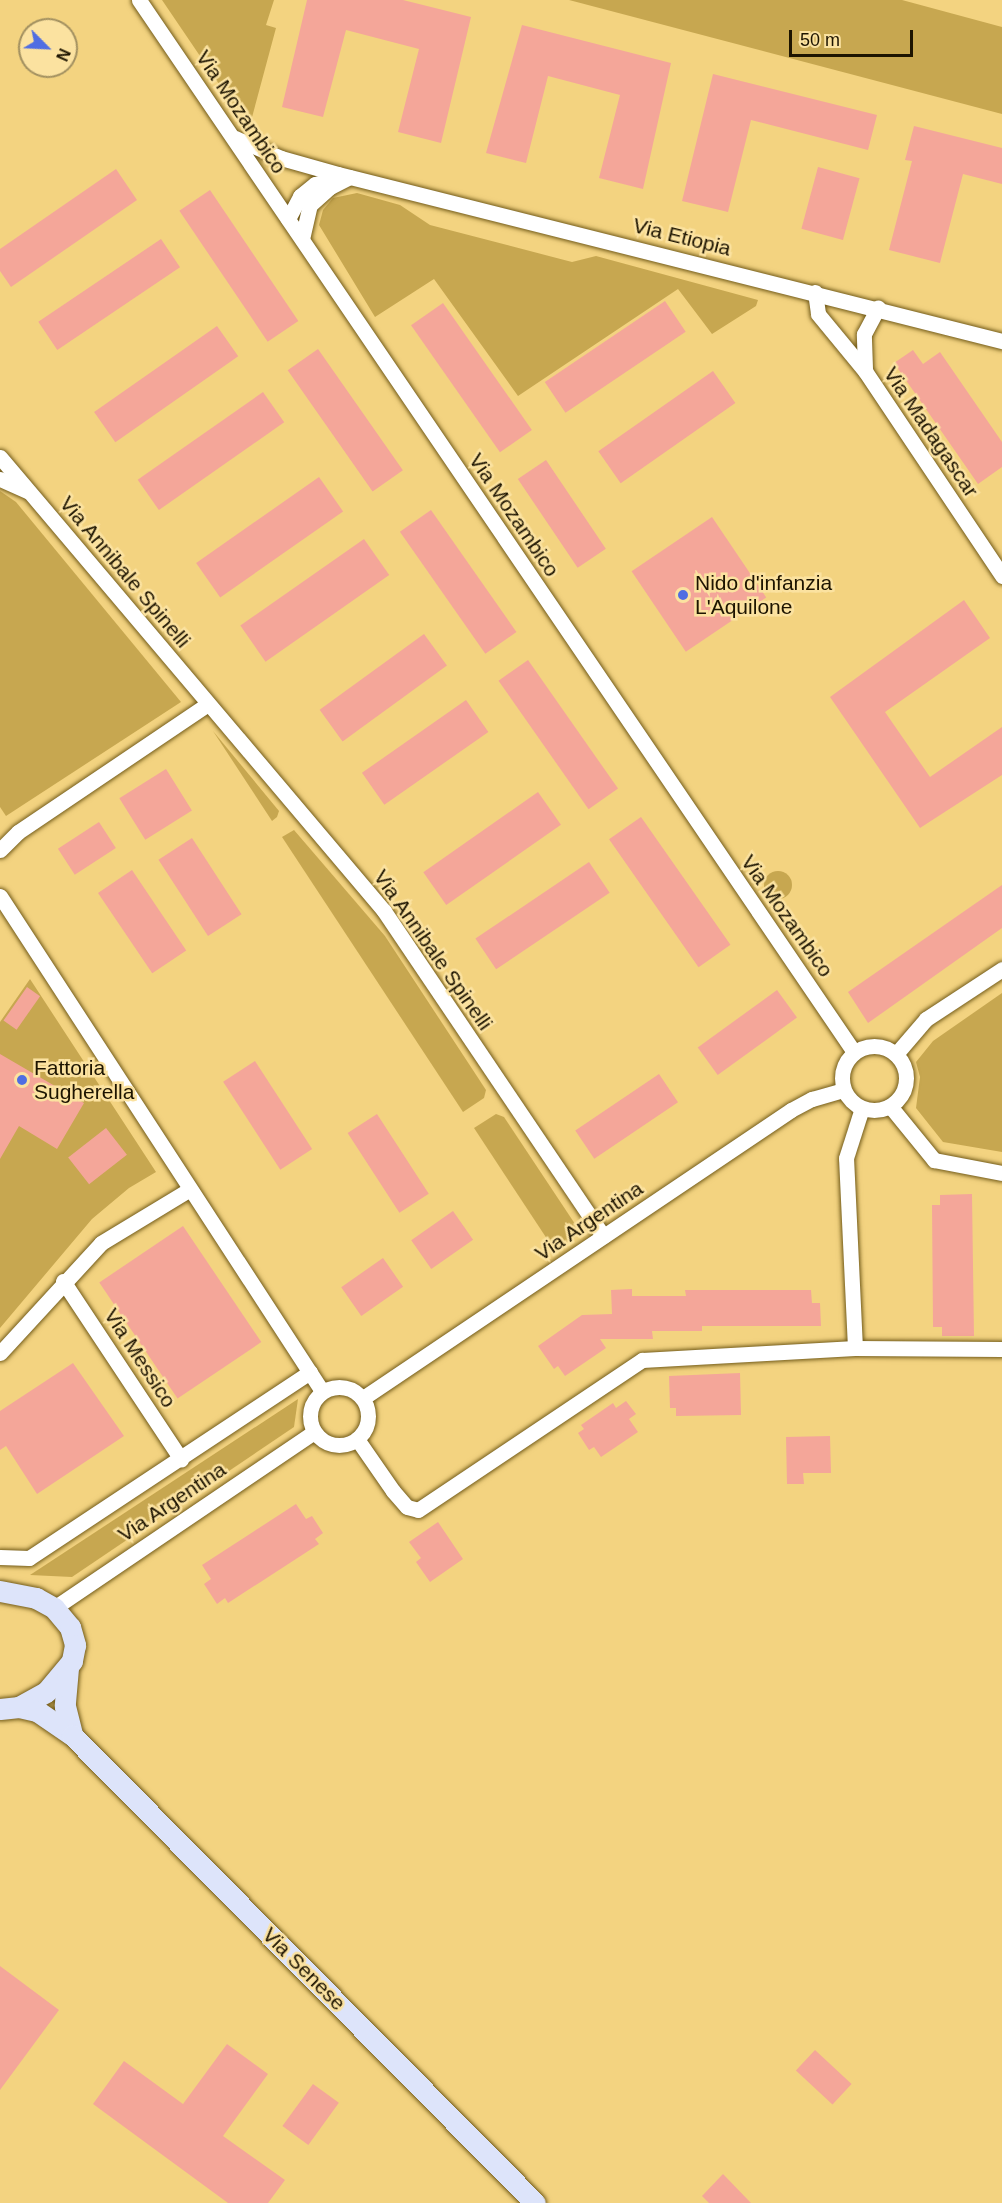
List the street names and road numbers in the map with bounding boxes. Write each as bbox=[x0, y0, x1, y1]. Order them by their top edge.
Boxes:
street label: Via Mozambico bbox=[191, 46, 291, 178]
street label: Via Etiopia bbox=[630, 213, 734, 261]
street label: Via Madagascar bbox=[878, 362, 984, 502]
street label: Via Mozambico bbox=[464, 449, 564, 581]
street label: Via Annibale Spinelli bbox=[54, 491, 196, 653]
street label: Via Mozambico bbox=[736, 850, 838, 982]
street label: Via Annibale Spinelli bbox=[368, 865, 498, 1035]
street label: Via Argentina bbox=[530, 1175, 648, 1267]
street label: Via Messico bbox=[99, 1304, 181, 1412]
street label: Via Argentina bbox=[113, 1456, 231, 1548]
street label: Via Senese bbox=[257, 1922, 351, 2016]

